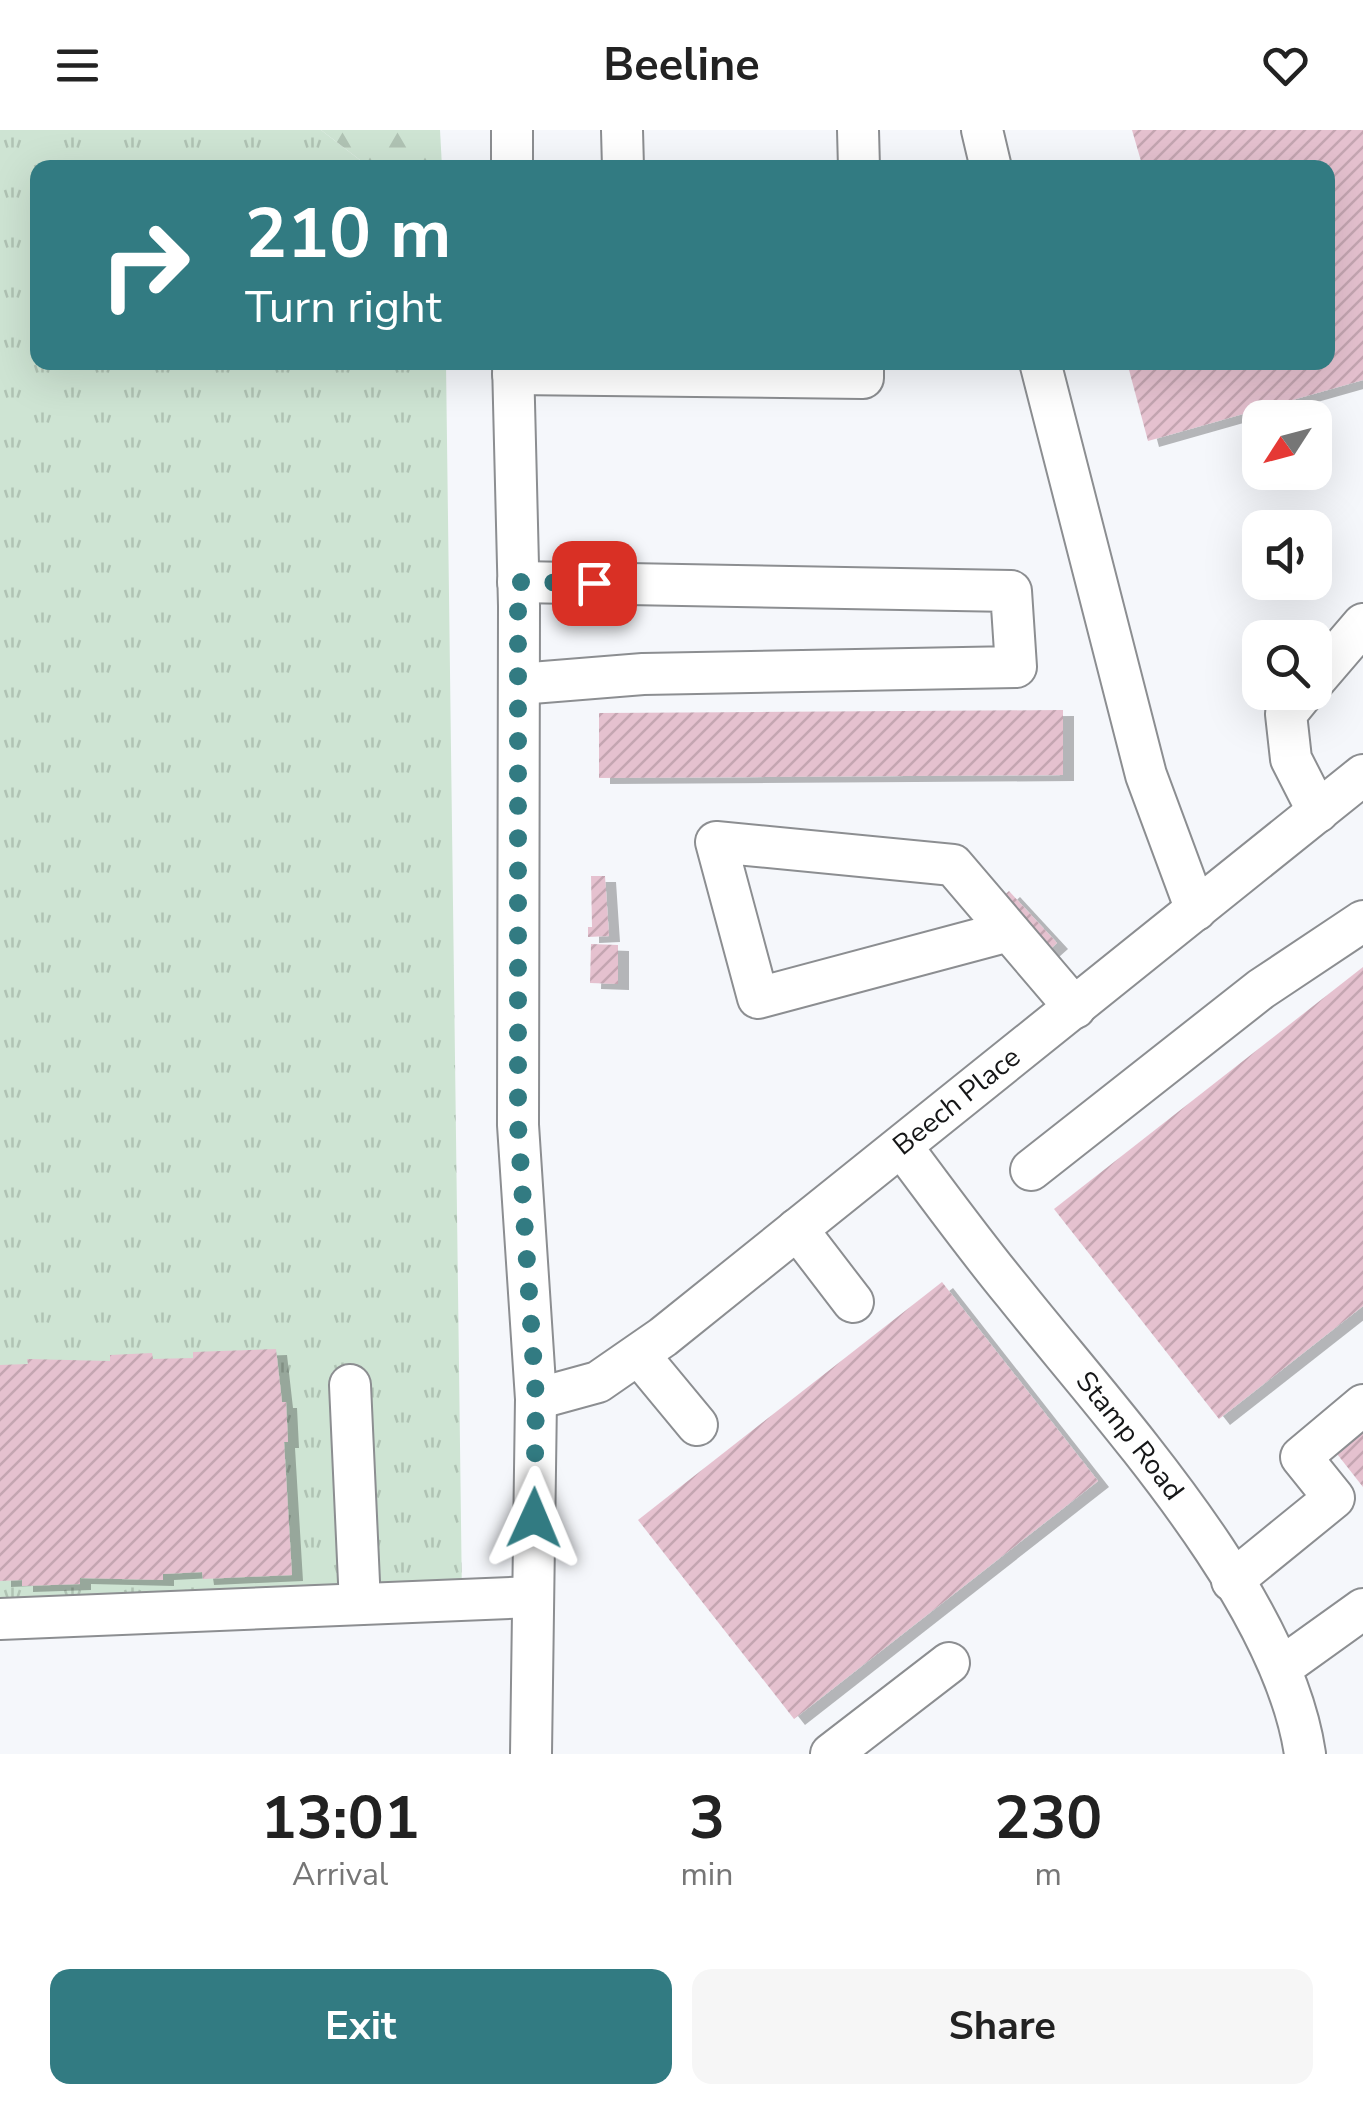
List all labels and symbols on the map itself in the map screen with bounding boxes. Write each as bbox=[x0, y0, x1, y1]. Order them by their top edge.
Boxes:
north arrow bbox=[1242, 400, 1332, 490]
pin bbox=[552, 541, 637, 626]
street label: Beech Place bbox=[885, 1038, 1028, 1164]
street label: Stamp Road bbox=[1067, 1363, 1193, 1508]
position arrow bbox=[482, 1466, 586, 1570]

